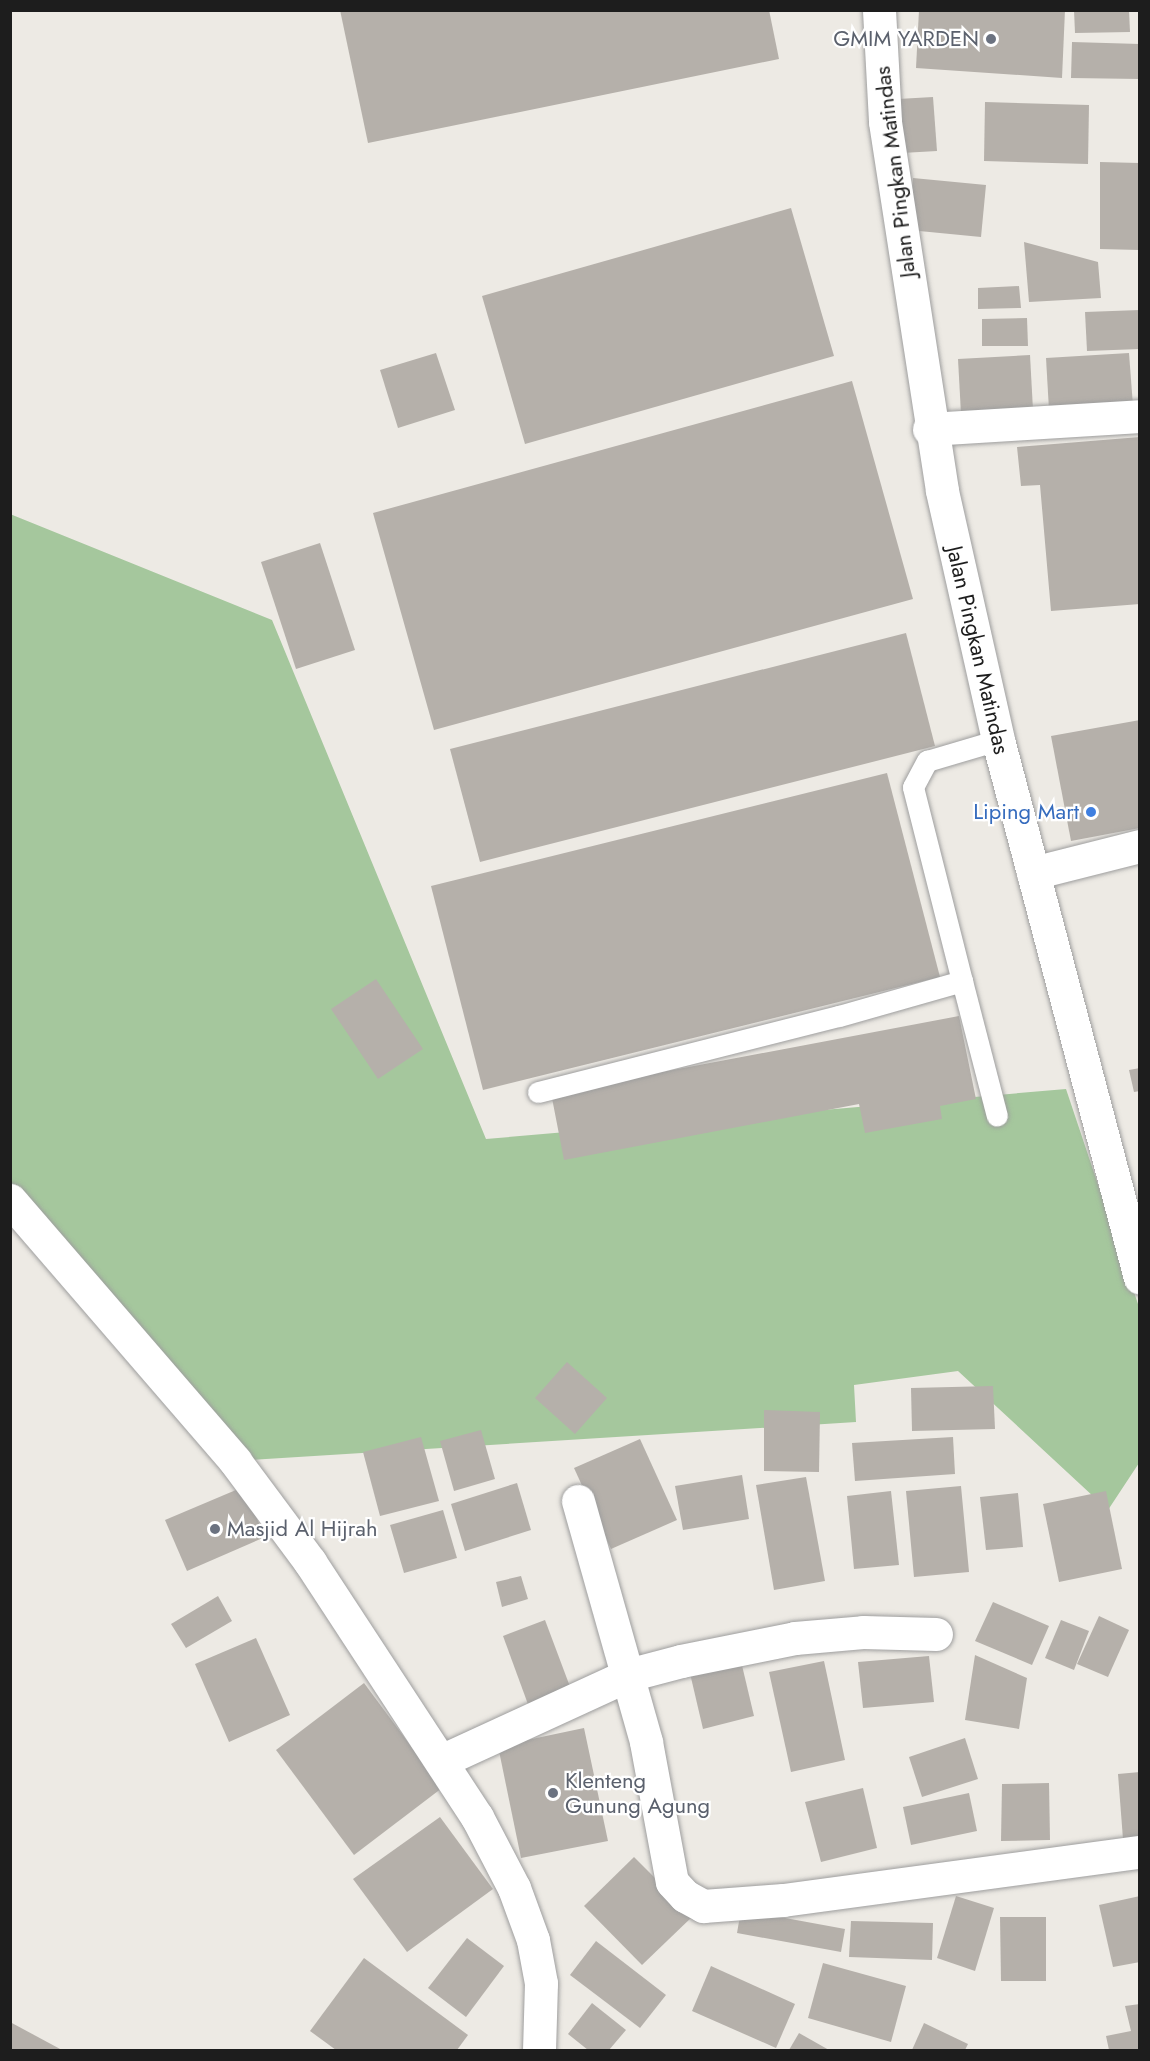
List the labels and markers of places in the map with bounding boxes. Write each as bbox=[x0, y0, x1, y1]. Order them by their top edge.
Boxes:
place label: GMIM YARDEN bbox=[833, 26, 979, 52]
marker: GMIM YARDEN bbox=[984, 32, 998, 46]
place label: Liping Mart bbox=[973, 799, 1079, 825]
marker: Liping Mart bbox=[1084, 805, 1098, 819]
place label: Masjid Al Hijrah bbox=[227, 1516, 377, 1542]
marker: Masjid Al Hijrah bbox=[208, 1522, 222, 1536]
place label: Klenteng Gunung Agung bbox=[565, 1767, 710, 1819]
marker: Klenteng Gunung Agung bbox=[546, 1786, 560, 1800]

